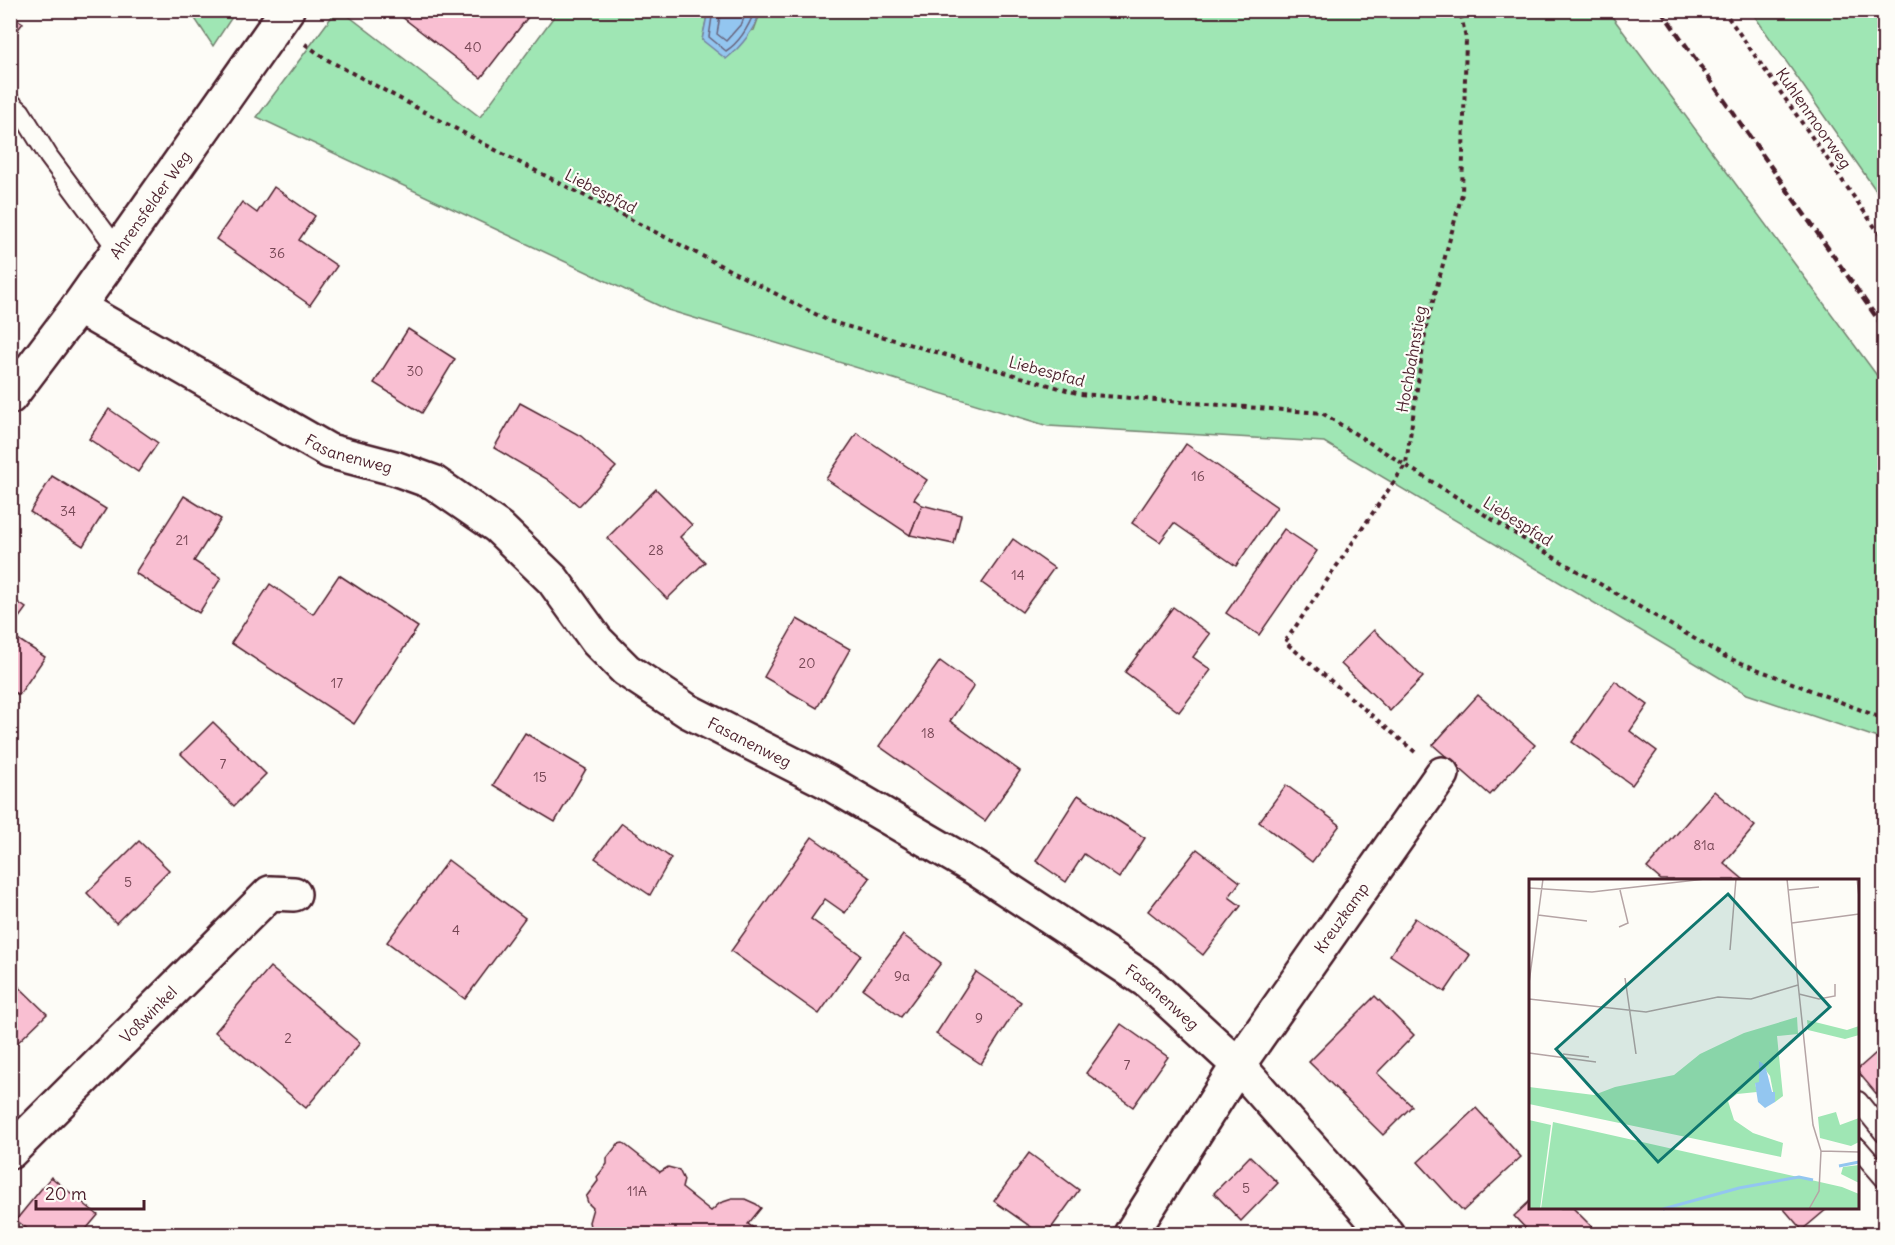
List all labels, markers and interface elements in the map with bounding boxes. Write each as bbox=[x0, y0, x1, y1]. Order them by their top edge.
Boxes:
house number: 40 bbox=[464, 38, 482, 56]
street label: Kuhlenmoorweg bbox=[1772, 64, 1856, 172]
street label: Ahrensfelder Weg bbox=[105, 147, 195, 263]
street label: Liebespfad bbox=[562, 164, 640, 218]
house number: 36 bbox=[269, 244, 285, 262]
street label: Hochbahnstieg bbox=[1392, 304, 1430, 414]
street label: Liebespfad bbox=[1007, 351, 1087, 391]
house number: 30 bbox=[406, 362, 424, 380]
street label: Fasanenweg bbox=[302, 429, 395, 477]
house number: 16 bbox=[1191, 467, 1205, 485]
street label: Liebespfad bbox=[1480, 492, 1556, 550]
house number: 34 bbox=[60, 502, 76, 520]
house number: 21 bbox=[175, 531, 189, 549]
house number: 28 bbox=[648, 541, 664, 559]
house number: 14 bbox=[1011, 566, 1025, 584]
house number: 20 bbox=[799, 654, 815, 672]
house number: 17 bbox=[331, 674, 343, 692]
street label: Fasanenweg bbox=[704, 713, 795, 772]
house number: 18 bbox=[921, 724, 935, 742]
house number: 7 bbox=[220, 755, 227, 773]
house number: 15 bbox=[533, 768, 547, 786]
house number: 81a bbox=[1693, 836, 1715, 854]
house number: 5 bbox=[124, 873, 132, 891]
street label: Kreuzkamp bbox=[1310, 878, 1373, 957]
inset map bbox=[1529, 879, 1859, 1209]
house number: 4 bbox=[452, 921, 460, 939]
street label: Fasanenweg bbox=[1122, 960, 1203, 1034]
house number: 9a bbox=[894, 967, 910, 985]
street label: Voßwinkel bbox=[115, 982, 181, 1047]
house number: 9 bbox=[975, 1009, 983, 1027]
house number: 2 bbox=[284, 1029, 292, 1047]
house number: 7 bbox=[1124, 1056, 1131, 1074]
scale bar bbox=[36, 1173, 144, 1211]
house number: 5 bbox=[1242, 1179, 1250, 1197]
text: 20 m bbox=[45, 1182, 87, 1205]
house number: 11A bbox=[627, 1182, 647, 1200]

